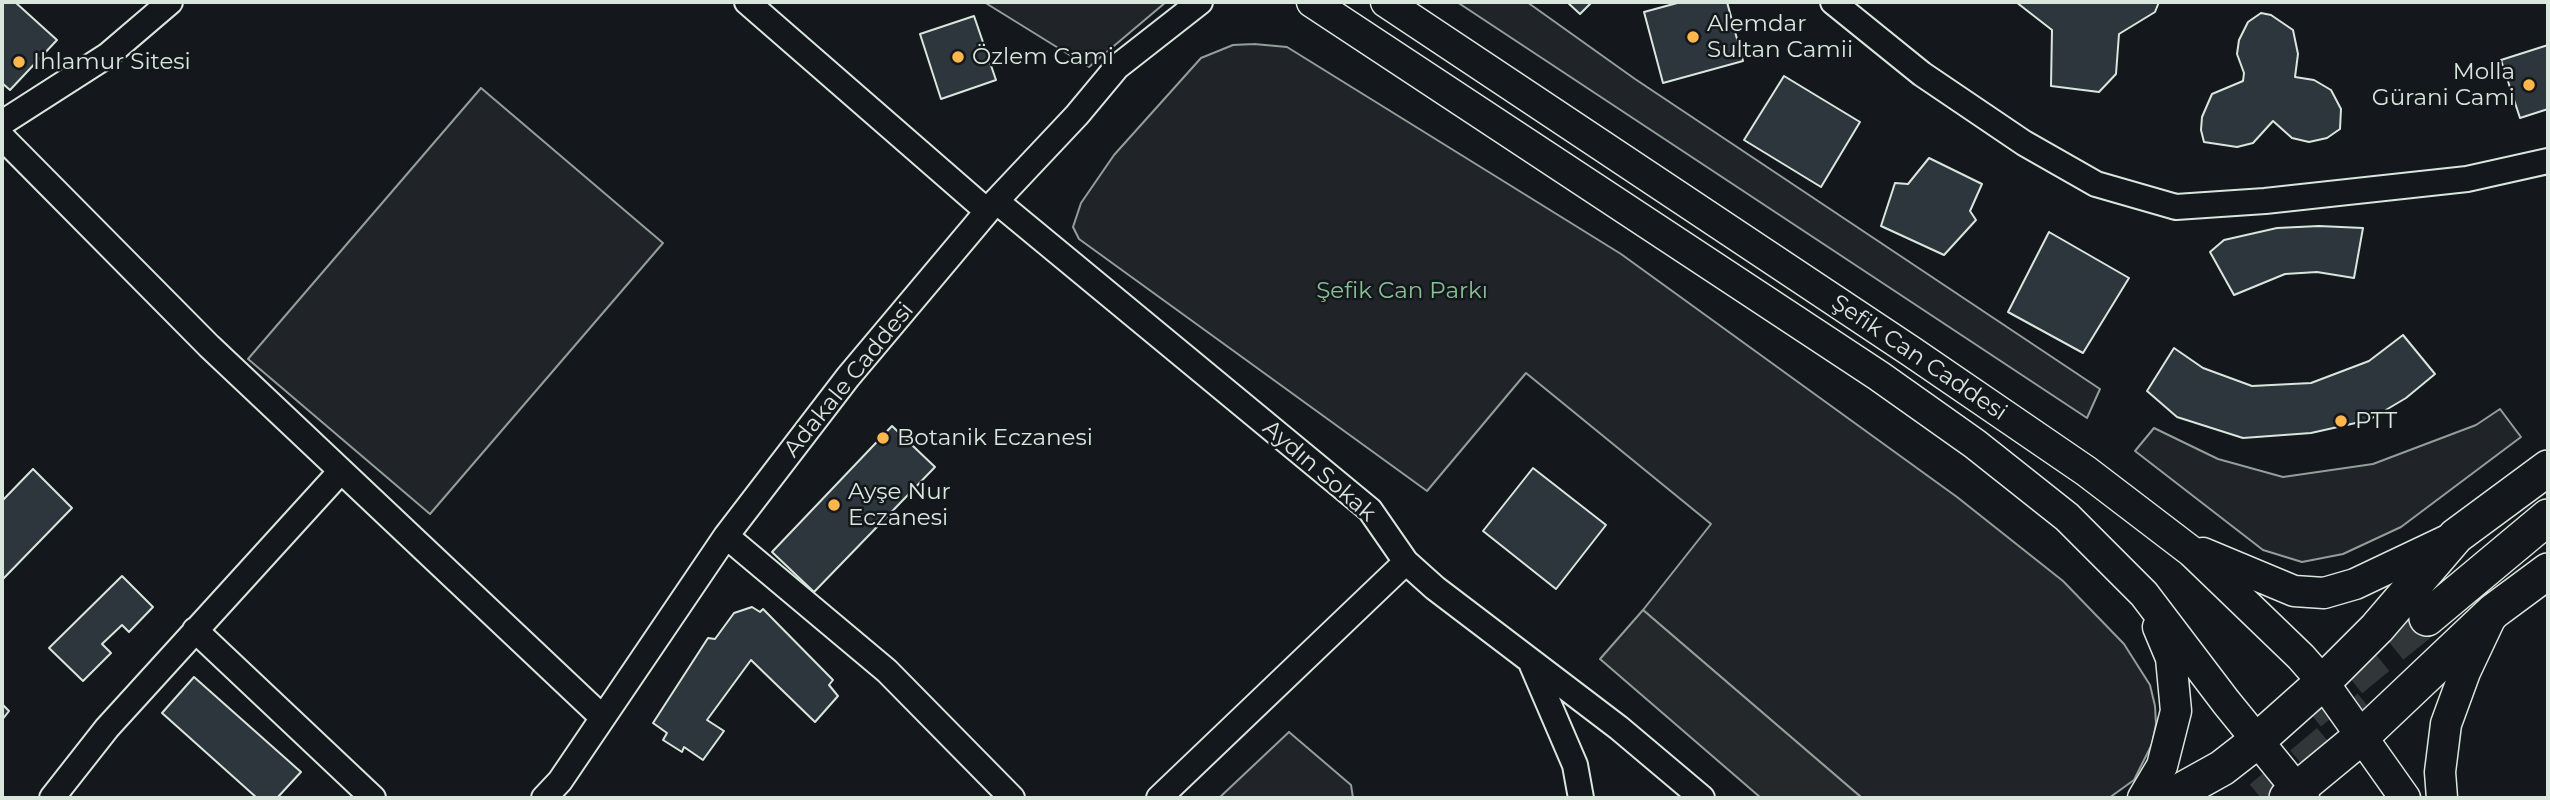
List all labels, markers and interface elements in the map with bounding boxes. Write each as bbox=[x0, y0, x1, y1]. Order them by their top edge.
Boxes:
place label: Alemdar Sultan Camii bbox=[1707, 10, 1853, 64]
marker: Alemdar Sultan Camii bbox=[1685, 29, 1701, 45]
place label: Özlem Cami bbox=[972, 43, 1114, 71]
place label: Ihlamur Sitesi bbox=[33, 48, 191, 76]
marker: Özlem Cami bbox=[950, 49, 966, 65]
marker: Ihlamur Sitesi bbox=[11, 54, 27, 70]
place label: Molla Gürani Cami bbox=[2372, 58, 2515, 112]
marker: Molla Gürani Cami bbox=[2521, 77, 2537, 93]
park label: Şefik Can Parkı bbox=[1316, 277, 1488, 305]
street label: Şefik Can Caddesi bbox=[1826, 289, 2012, 427]
street label: Adakale Caddesi bbox=[778, 297, 920, 463]
place label: PTT bbox=[2355, 407, 2397, 435]
marker: PTT bbox=[2333, 413, 2349, 429]
street label: Aydın Sokak bbox=[1257, 414, 1381, 528]
place label: Botanik Eczanesi bbox=[897, 424, 1093, 452]
marker: Botanik Eczanesi bbox=[875, 430, 891, 446]
place label: Ayşe Nur Eczanesi bbox=[848, 478, 951, 532]
marker: Ayşe Nur Eczanesi bbox=[826, 497, 842, 513]

